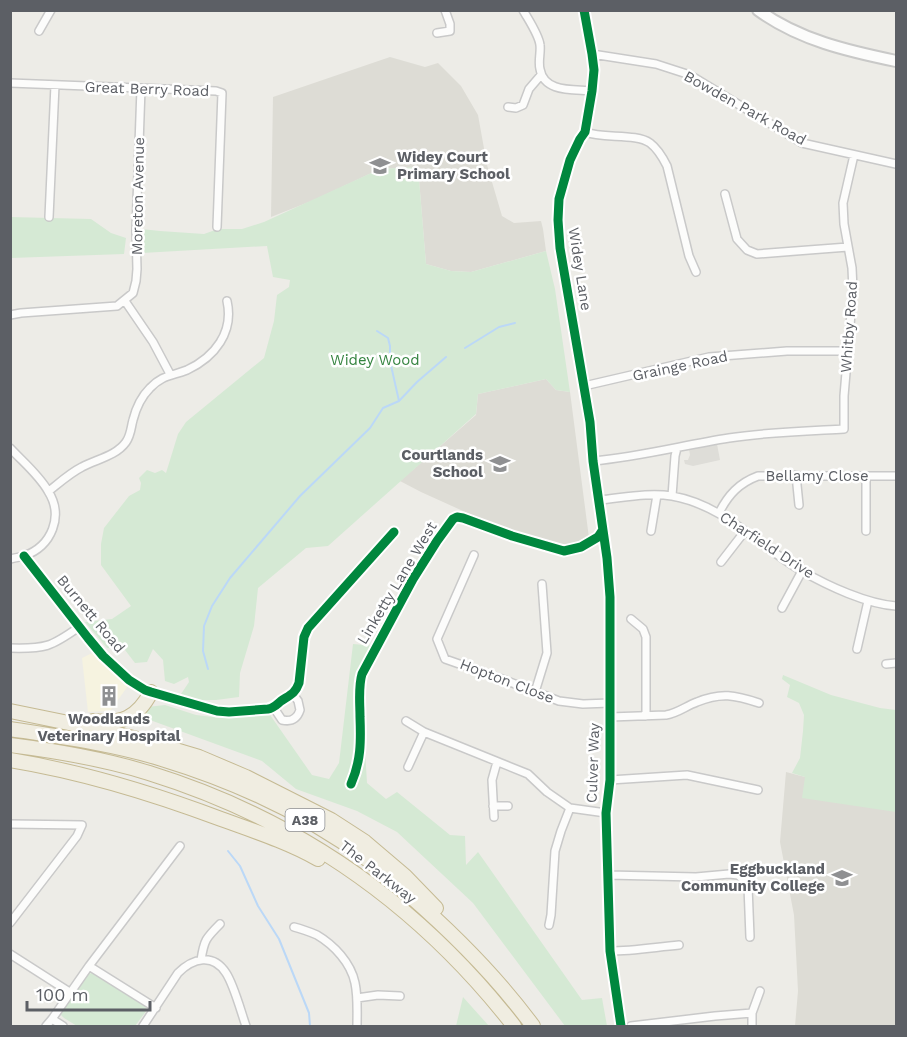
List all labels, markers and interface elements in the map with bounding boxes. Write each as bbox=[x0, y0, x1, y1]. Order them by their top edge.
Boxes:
street label: Bowden Park Road bbox=[681, 67, 809, 149]
street label: Great Berry Road bbox=[84, 78, 210, 100]
street label: Moreton Avenue bbox=[128, 137, 148, 255]
place label: Widey Court Primary School bbox=[397, 148, 510, 183]
school or university icon: Widey Court Primary School bbox=[368, 154, 392, 178]
street label: Widey Lane bbox=[565, 226, 595, 312]
street label: Whitby Road bbox=[837, 280, 861, 374]
street label: Grainge Road bbox=[631, 347, 729, 385]
park label: Widey Wood bbox=[330, 351, 420, 369]
place label: Courtlands School bbox=[401, 446, 483, 481]
school or university icon: Courtlands School bbox=[488, 452, 512, 476]
street label: Bellamy Close bbox=[765, 467, 869, 485]
street label: Charfield Drive bbox=[716, 508, 818, 582]
street label: Linketty Lane West bbox=[353, 518, 441, 648]
street label: Burnett Road bbox=[53, 571, 129, 657]
street label: Hopton Close bbox=[457, 655, 557, 707]
building icon: Woodlands Veterinary Hospital bbox=[97, 684, 121, 708]
place label: Woodlands Veterinary Hospital bbox=[38, 710, 181, 745]
street label: Culver Way bbox=[583, 722, 603, 804]
road number: A38 bbox=[286, 809, 324, 831]
street label: The Parkway bbox=[336, 837, 420, 908]
place label: Eggbuckland Community College bbox=[681, 860, 825, 895]
school or university icon: Eggbuckland Community College bbox=[830, 866, 854, 890]
scale bar bbox=[27, 974, 150, 1012]
text: 100 m bbox=[36, 984, 89, 1005]

